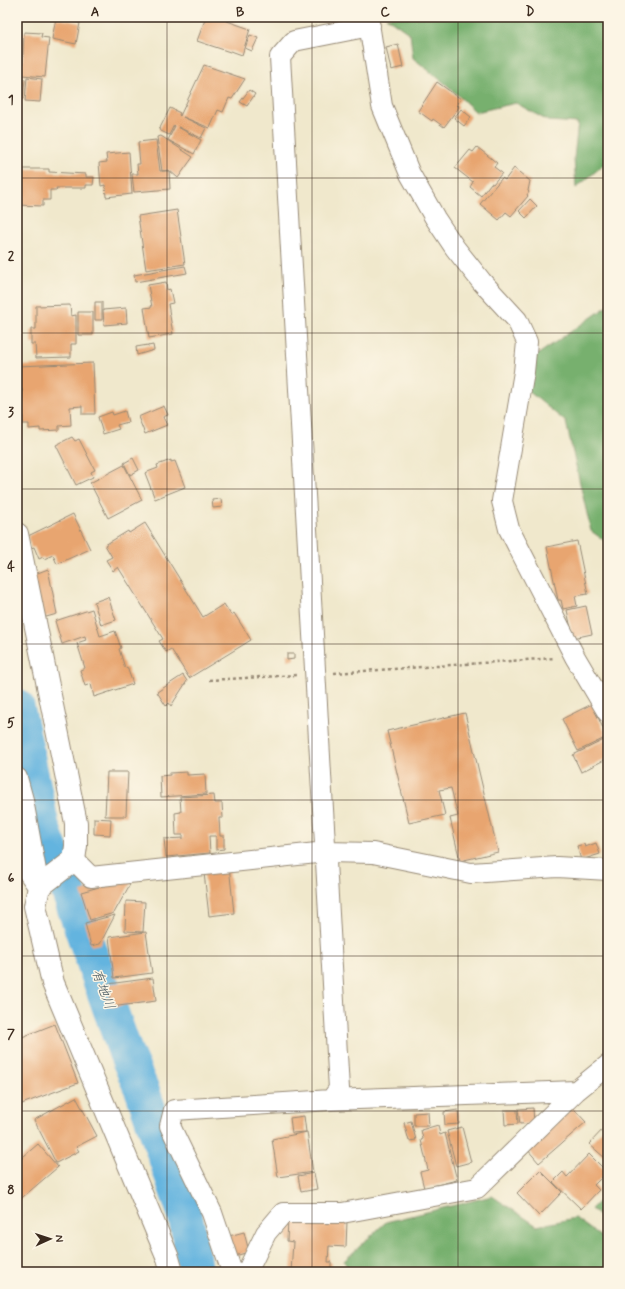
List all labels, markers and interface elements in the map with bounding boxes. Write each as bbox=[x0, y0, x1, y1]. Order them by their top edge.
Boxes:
text: A bbox=[91, 4, 99, 21]
text: B bbox=[236, 4, 245, 21]
text: C bbox=[380, 4, 390, 21]
text: D bbox=[526, 4, 535, 21]
text: 1 bbox=[8, 92, 14, 109]
text: 2 bbox=[8, 248, 15, 265]
text: 3 bbox=[8, 404, 14, 421]
text: 4 bbox=[7, 559, 15, 576]
text: 5 bbox=[7, 715, 15, 732]
text: 6 bbox=[8, 870, 15, 887]
water label: 有地川 bbox=[87, 967, 119, 1012]
text: 7 bbox=[7, 1026, 15, 1043]
text: 8 bbox=[7, 1182, 15, 1199]
north arrow bbox=[30, 1219, 70, 1259]
text: N bbox=[52, 1235, 66, 1243]

